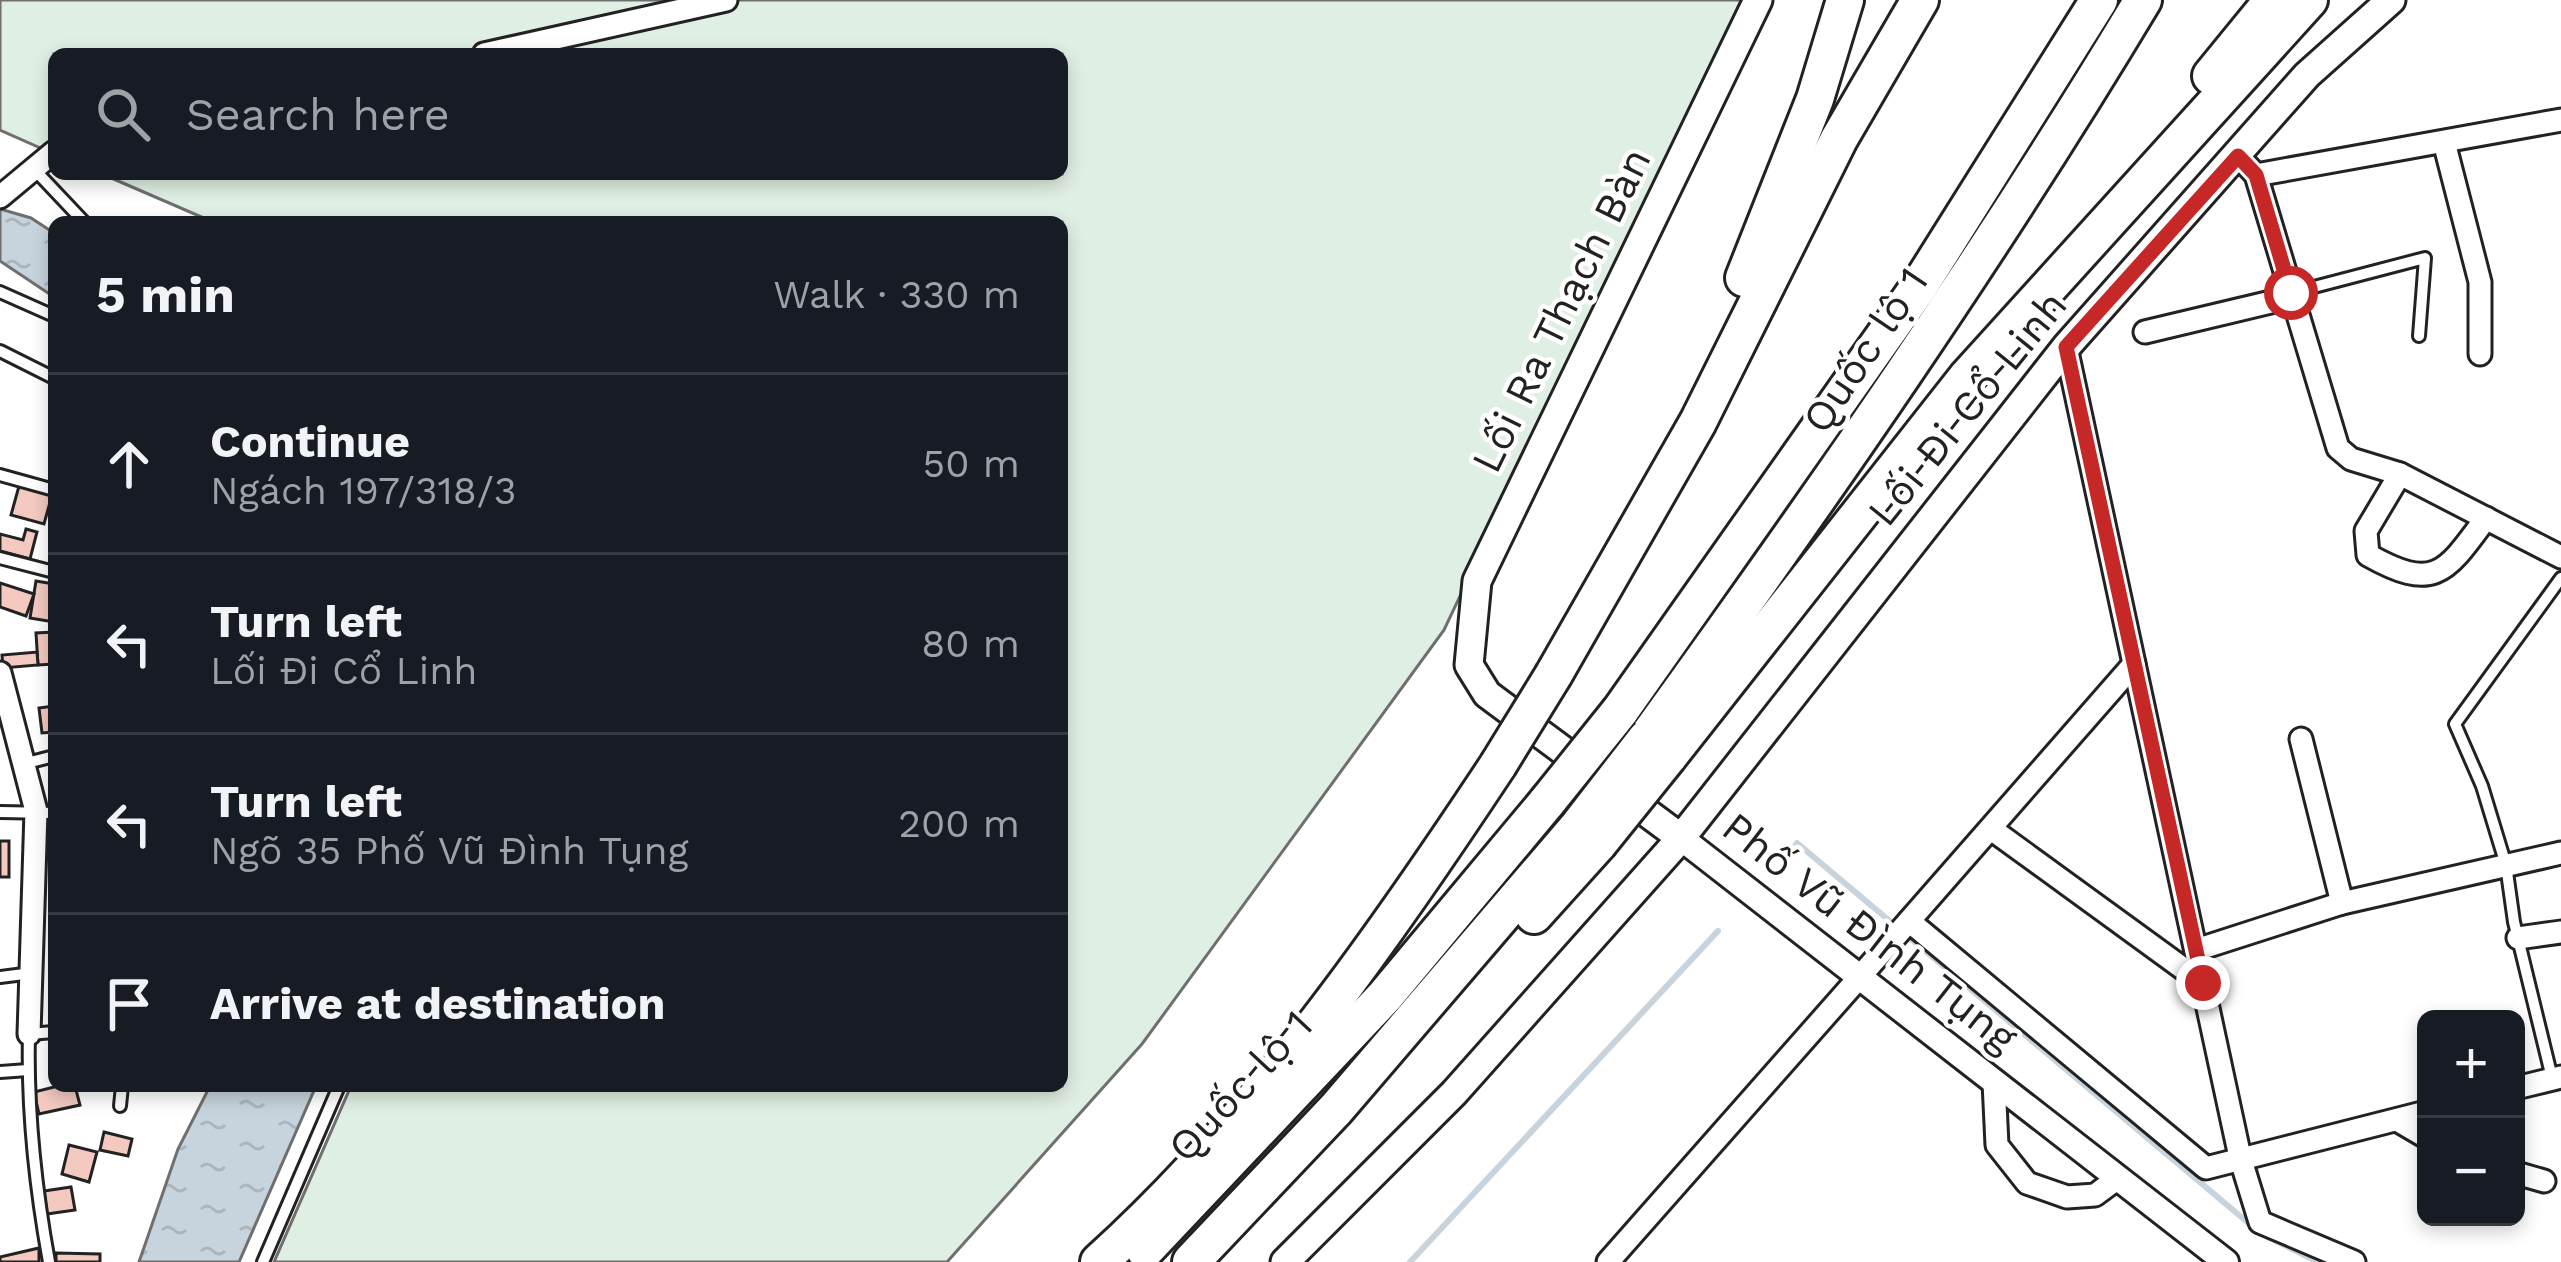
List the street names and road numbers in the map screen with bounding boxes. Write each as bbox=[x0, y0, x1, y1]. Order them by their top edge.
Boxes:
street label: Lối Ra Thạch Bàn bbox=[1461, 140, 1661, 480]
street label: Quốc lộ 1 bbox=[1792, 258, 1938, 442]
street label: Lối Đi Cổ Linh bbox=[1857, 281, 2077, 535]
street label: Phố Vũ Đình Tụng bbox=[1713, 802, 2027, 1062]
street label: Quốc lộ 1 bbox=[1158, 1000, 1322, 1172]

